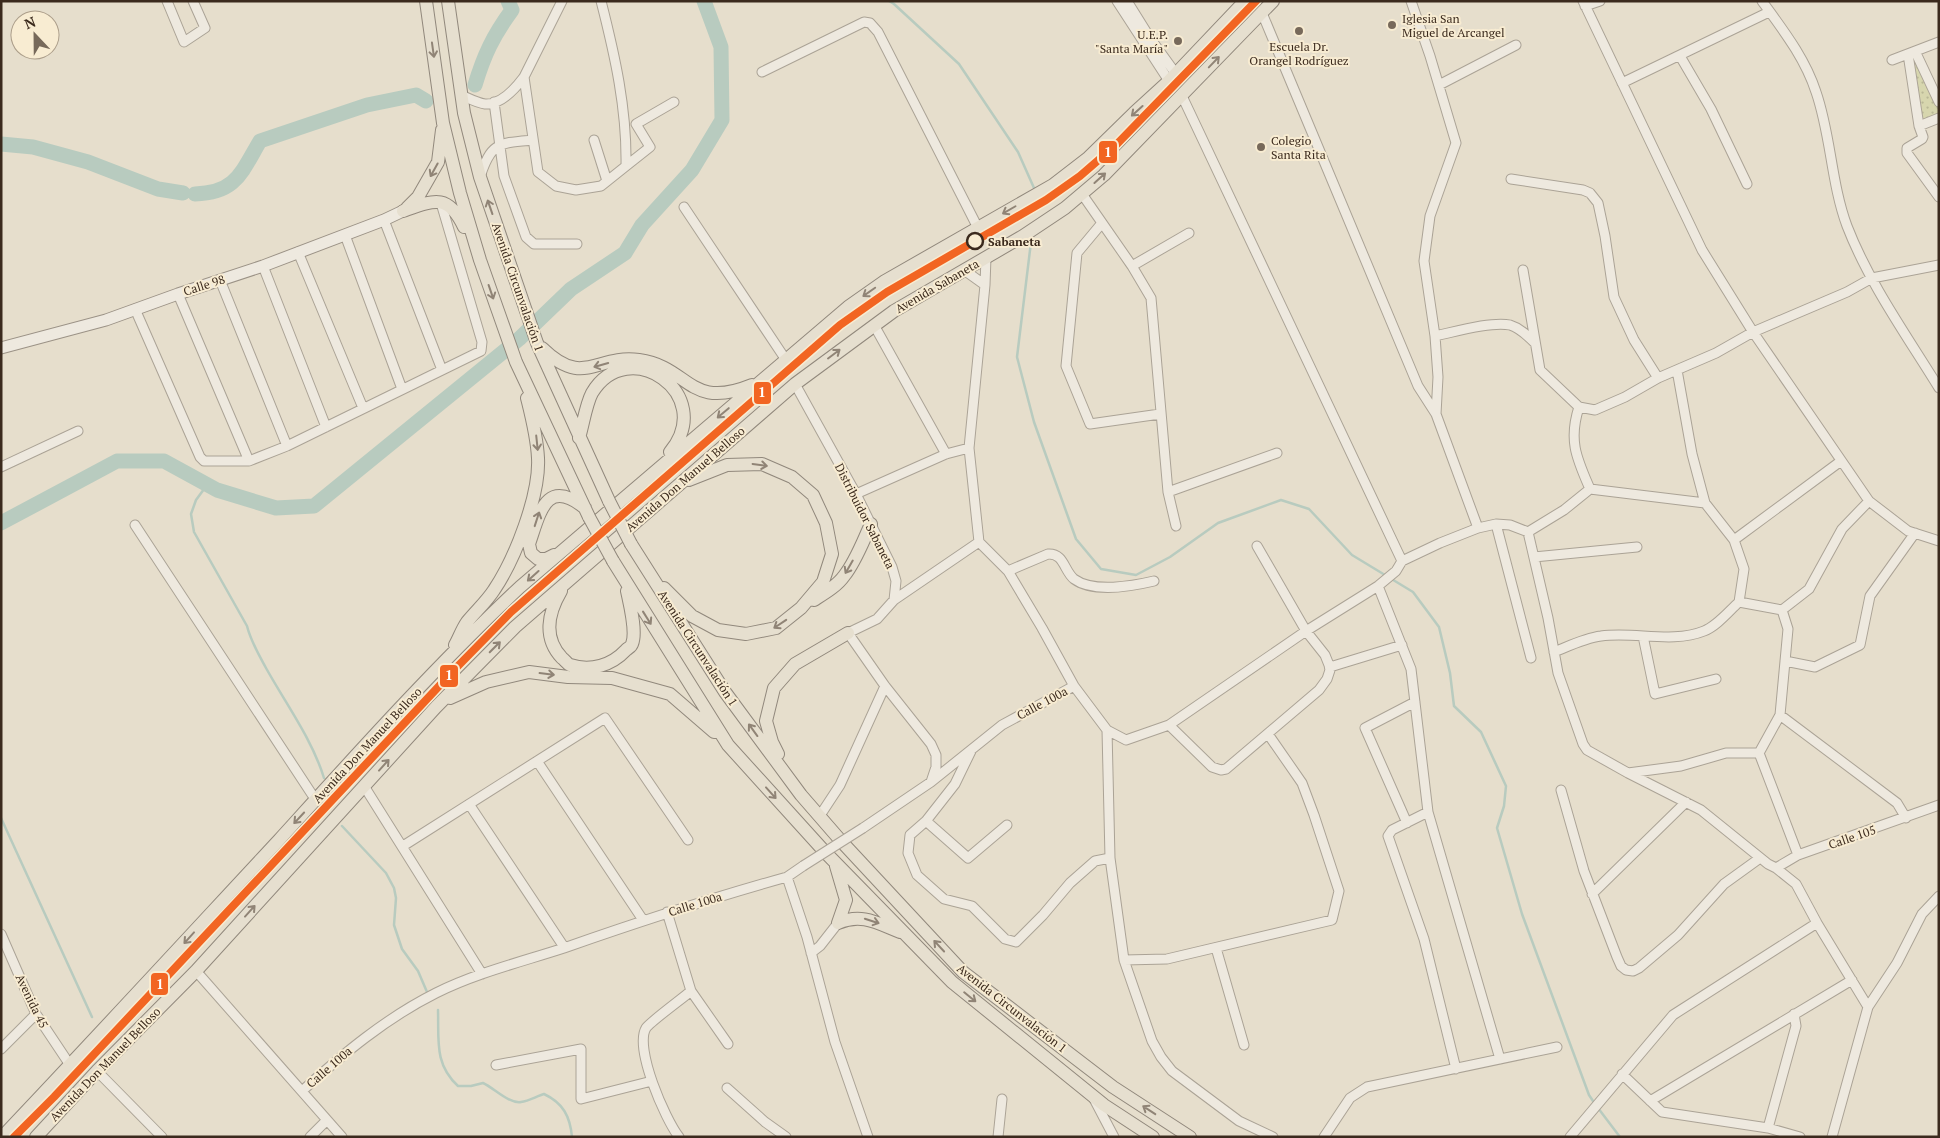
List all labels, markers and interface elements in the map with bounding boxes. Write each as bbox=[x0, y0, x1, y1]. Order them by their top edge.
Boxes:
north arrow bbox=[10, 10, 60, 60]
place label: Iglesia San Miguel de Arcangel bbox=[1402, 11, 1505, 40]
text: N bbox=[21, 12, 39, 33]
marker: Iglesia San Miguel de Arcangel bbox=[1386, 19, 1398, 31]
marker: Escuela Dr. Orangel Rodríguez bbox=[1293, 25, 1305, 37]
place label: U.E.P. "Santa María" bbox=[1095, 27, 1168, 56]
marker: U.E.P. "Santa María" bbox=[1172, 35, 1184, 47]
place label: Escuela Dr. Orangel Rodríguez bbox=[1249, 39, 1349, 68]
one-way arrow bbox=[428, 41, 438, 57]
one-way arrow bbox=[1208, 56, 1220, 69]
one-way arrow bbox=[1130, 105, 1143, 116]
place label: Colegio Santa Rita bbox=[1271, 133, 1326, 162]
line badge: 1 bbox=[1098, 140, 1118, 164]
marker: Colegio Santa Rita bbox=[1255, 141, 1267, 153]
text: 1 bbox=[1104, 142, 1112, 161]
one-way arrow bbox=[428, 163, 438, 177]
one-way arrow bbox=[1094, 172, 1107, 184]
one-way arrow bbox=[485, 200, 494, 215]
one-way arrow bbox=[1002, 205, 1017, 215]
street label: Avenida Circunvalación 1 bbox=[489, 221, 547, 353]
marker: Sabaneta bbox=[966, 232, 984, 250]
place label: Sabaneta bbox=[988, 234, 1041, 249]
street label: Avenida Sabaneta bbox=[892, 256, 982, 316]
street label: Calle 98 bbox=[181, 271, 227, 299]
one-way arrow bbox=[487, 284, 496, 299]
one-way arrow bbox=[863, 287, 876, 298]
one-way arrow bbox=[827, 349, 840, 360]
one-way arrow bbox=[593, 361, 609, 370]
line badge: 1 bbox=[753, 381, 772, 405]
text: 1 bbox=[758, 382, 766, 401]
one-way arrow bbox=[717, 408, 730, 419]
street label: Avenida Don Manuel Belloso bbox=[622, 423, 748, 535]
one-way arrow bbox=[532, 435, 541, 451]
one-way arrow bbox=[752, 461, 768, 471]
street label: Distribuidor Sabaneta bbox=[832, 461, 898, 571]
one-way arrow bbox=[533, 511, 543, 527]
one-way arrow bbox=[844, 560, 854, 574]
one-way arrow bbox=[527, 570, 540, 581]
street label: Avenida Circunvalación 1 bbox=[655, 587, 741, 709]
one-way arrow bbox=[643, 610, 653, 624]
one-way arrow bbox=[773, 619, 787, 630]
one-way arrow bbox=[489, 641, 501, 653]
line badge: 1 bbox=[439, 664, 459, 688]
text: 1 bbox=[445, 665, 453, 684]
one-way arrow bbox=[538, 669, 554, 679]
street label: Calle 100a bbox=[1014, 683, 1070, 723]
street label: Avenida Don Manuel Belloso bbox=[309, 684, 425, 806]
one-way arrow bbox=[748, 723, 758, 737]
one-way arrow bbox=[378, 759, 389, 772]
one-way arrow bbox=[765, 786, 777, 799]
one-way arrow bbox=[293, 812, 305, 825]
street label: Calle 105 bbox=[1826, 822, 1878, 852]
street label: Calle 100a bbox=[666, 889, 724, 919]
one-way arrow bbox=[245, 905, 256, 918]
one-way arrow bbox=[864, 917, 880, 927]
one-way arrow bbox=[183, 931, 195, 944]
one-way arrow bbox=[933, 939, 944, 952]
street label: Avenida Circunvalación 1 bbox=[954, 960, 1070, 1056]
street label: Avenida 45 bbox=[12, 971, 52, 1031]
line badge: 1 bbox=[150, 972, 169, 996]
text: 1 bbox=[156, 974, 164, 993]
one-way arrow bbox=[963, 991, 976, 1002]
street label: Avenida Don Manuel Belloso bbox=[46, 1004, 164, 1124]
street label: Calle 100a bbox=[303, 1043, 355, 1091]
one-way arrow bbox=[1142, 1105, 1156, 1115]

